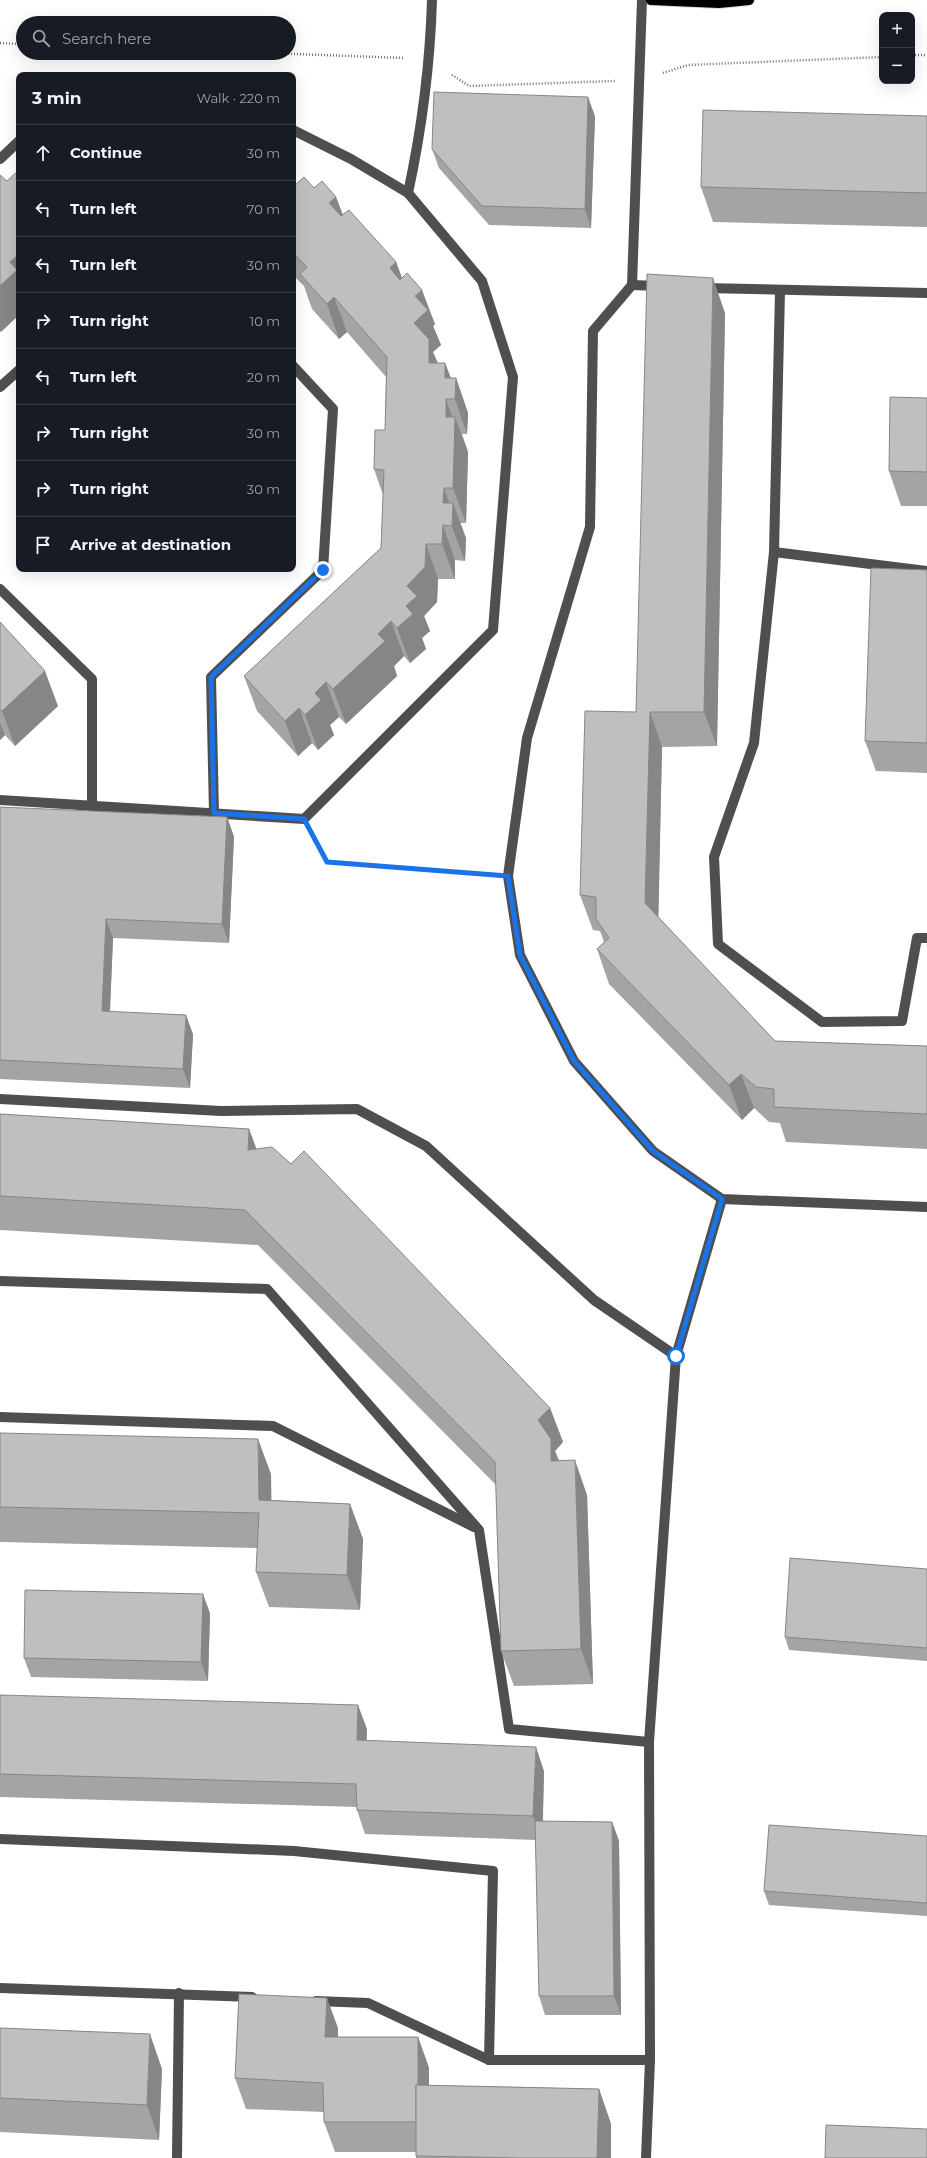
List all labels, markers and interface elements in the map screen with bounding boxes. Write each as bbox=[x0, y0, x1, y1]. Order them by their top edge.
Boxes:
map controls bbox=[879, 12, 915, 84]
button: + bbox=[879, 12, 915, 48]
search box bbox=[16, 16, 296, 60]
icon: search bbox=[30, 27, 52, 49]
text: Search here bbox=[62, 29, 151, 48]
button: − bbox=[879, 48, 915, 84]
text: 3 min bbox=[32, 88, 82, 108]
text: Walk · 220 m bbox=[197, 90, 280, 106]
icon: ahead bbox=[32, 142, 54, 164]
text: Continue bbox=[70, 143, 142, 162]
text: 30 m bbox=[247, 145, 280, 161]
icon: left bbox=[32, 198, 54, 220]
text: Turn left bbox=[70, 199, 137, 218]
text: 70 m bbox=[247, 201, 280, 217]
icon: left bbox=[32, 254, 54, 276]
text: Turn left bbox=[70, 255, 137, 274]
text: 30 m bbox=[247, 257, 280, 273]
icon: right bbox=[32, 310, 54, 332]
text: Turn right bbox=[70, 311, 149, 330]
text: 10 m bbox=[250, 313, 280, 329]
icon: left bbox=[32, 366, 54, 388]
text: Turn left bbox=[70, 367, 137, 386]
text: 20 m bbox=[247, 369, 280, 385]
icon: right bbox=[32, 422, 54, 444]
text: Turn right bbox=[70, 423, 149, 442]
text: 30 m bbox=[247, 425, 280, 441]
icon: right bbox=[32, 478, 54, 500]
text: Turn right bbox=[70, 479, 149, 498]
text: 30 m bbox=[247, 481, 280, 497]
icon: arrive bbox=[32, 534, 54, 556]
text: Arrive at destination bbox=[70, 535, 231, 554]
route end bbox=[314, 561, 332, 579]
route start bbox=[667, 1347, 685, 1365]

